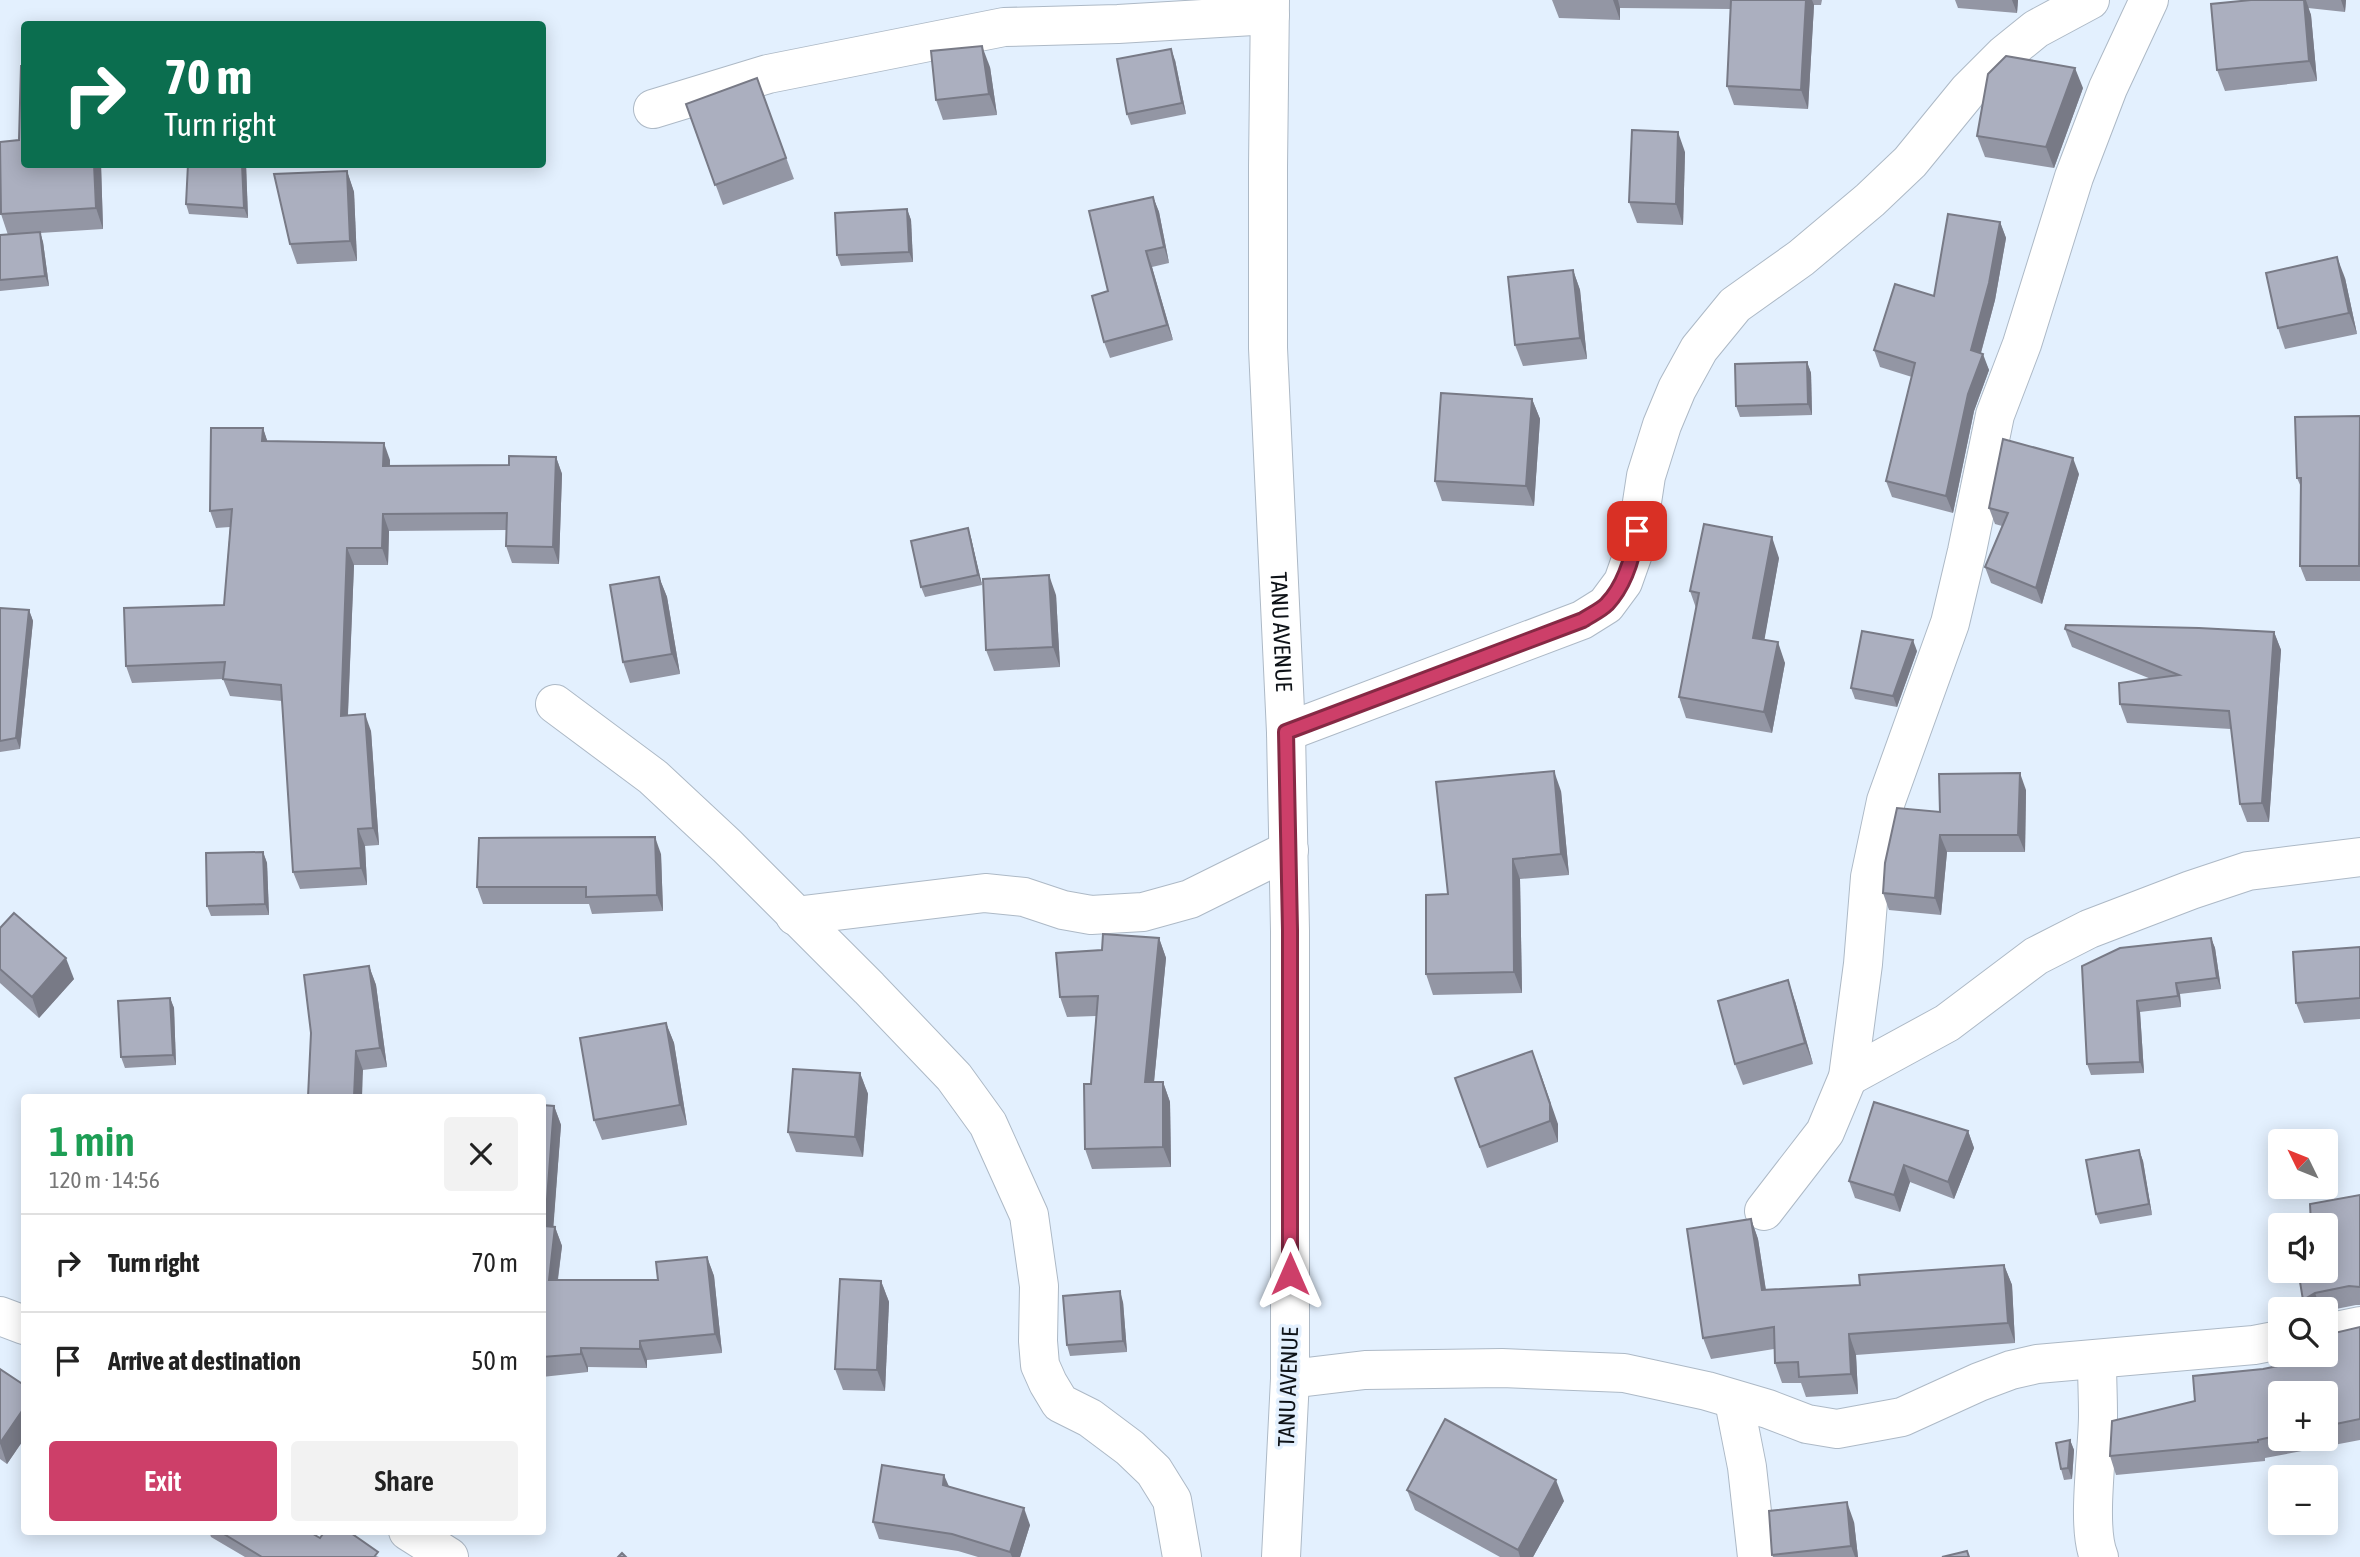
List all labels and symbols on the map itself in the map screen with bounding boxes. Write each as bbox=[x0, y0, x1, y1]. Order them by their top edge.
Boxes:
pin bbox=[1607, 501, 1667, 561]
street label: TANU AVENUE bbox=[1266, 571, 1297, 692]
north arrow bbox=[2268, 1129, 2338, 1199]
position arrow bbox=[1253, 1237, 1327, 1311]
street label: TANU AVENUE bbox=[1273, 1327, 1303, 1447]

